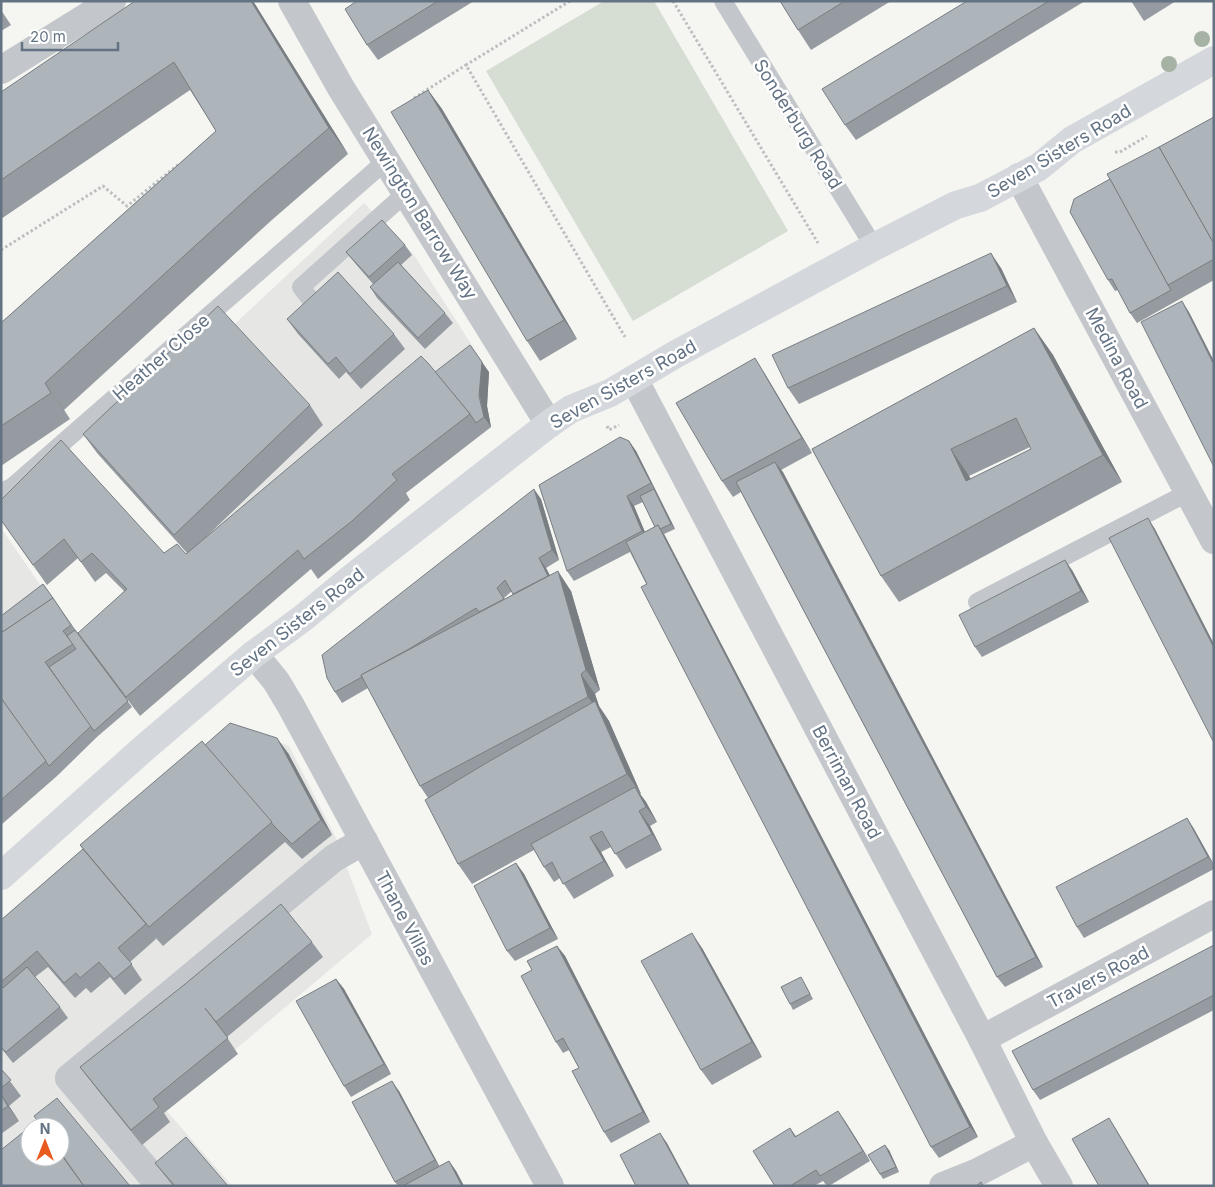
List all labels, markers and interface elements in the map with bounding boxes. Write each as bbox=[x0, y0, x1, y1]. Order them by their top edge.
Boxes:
scale bar bbox=[22, 20, 119, 52]
text: 20 m bbox=[30, 27, 66, 46]
street label: Sonderburg Road bbox=[750, 55, 846, 193]
street label: Seven Sisters Road bbox=[983, 100, 1135, 202]
street label: Newington Barrow Way bbox=[358, 123, 482, 303]
street label: Medina Road bbox=[1082, 304, 1152, 412]
street label: Heather Close bbox=[108, 309, 214, 405]
street label: Seven Sisters Road bbox=[546, 335, 700, 433]
street label: Seven Sisters Road bbox=[226, 563, 368, 681]
street label: Berriman Road bbox=[808, 722, 886, 842]
street label: Thane Villas bbox=[371, 867, 439, 969]
street label: Travers Road bbox=[1044, 941, 1152, 1013]
north arrow bbox=[20, 1117, 70, 1167]
text: N bbox=[40, 1120, 50, 1137]

